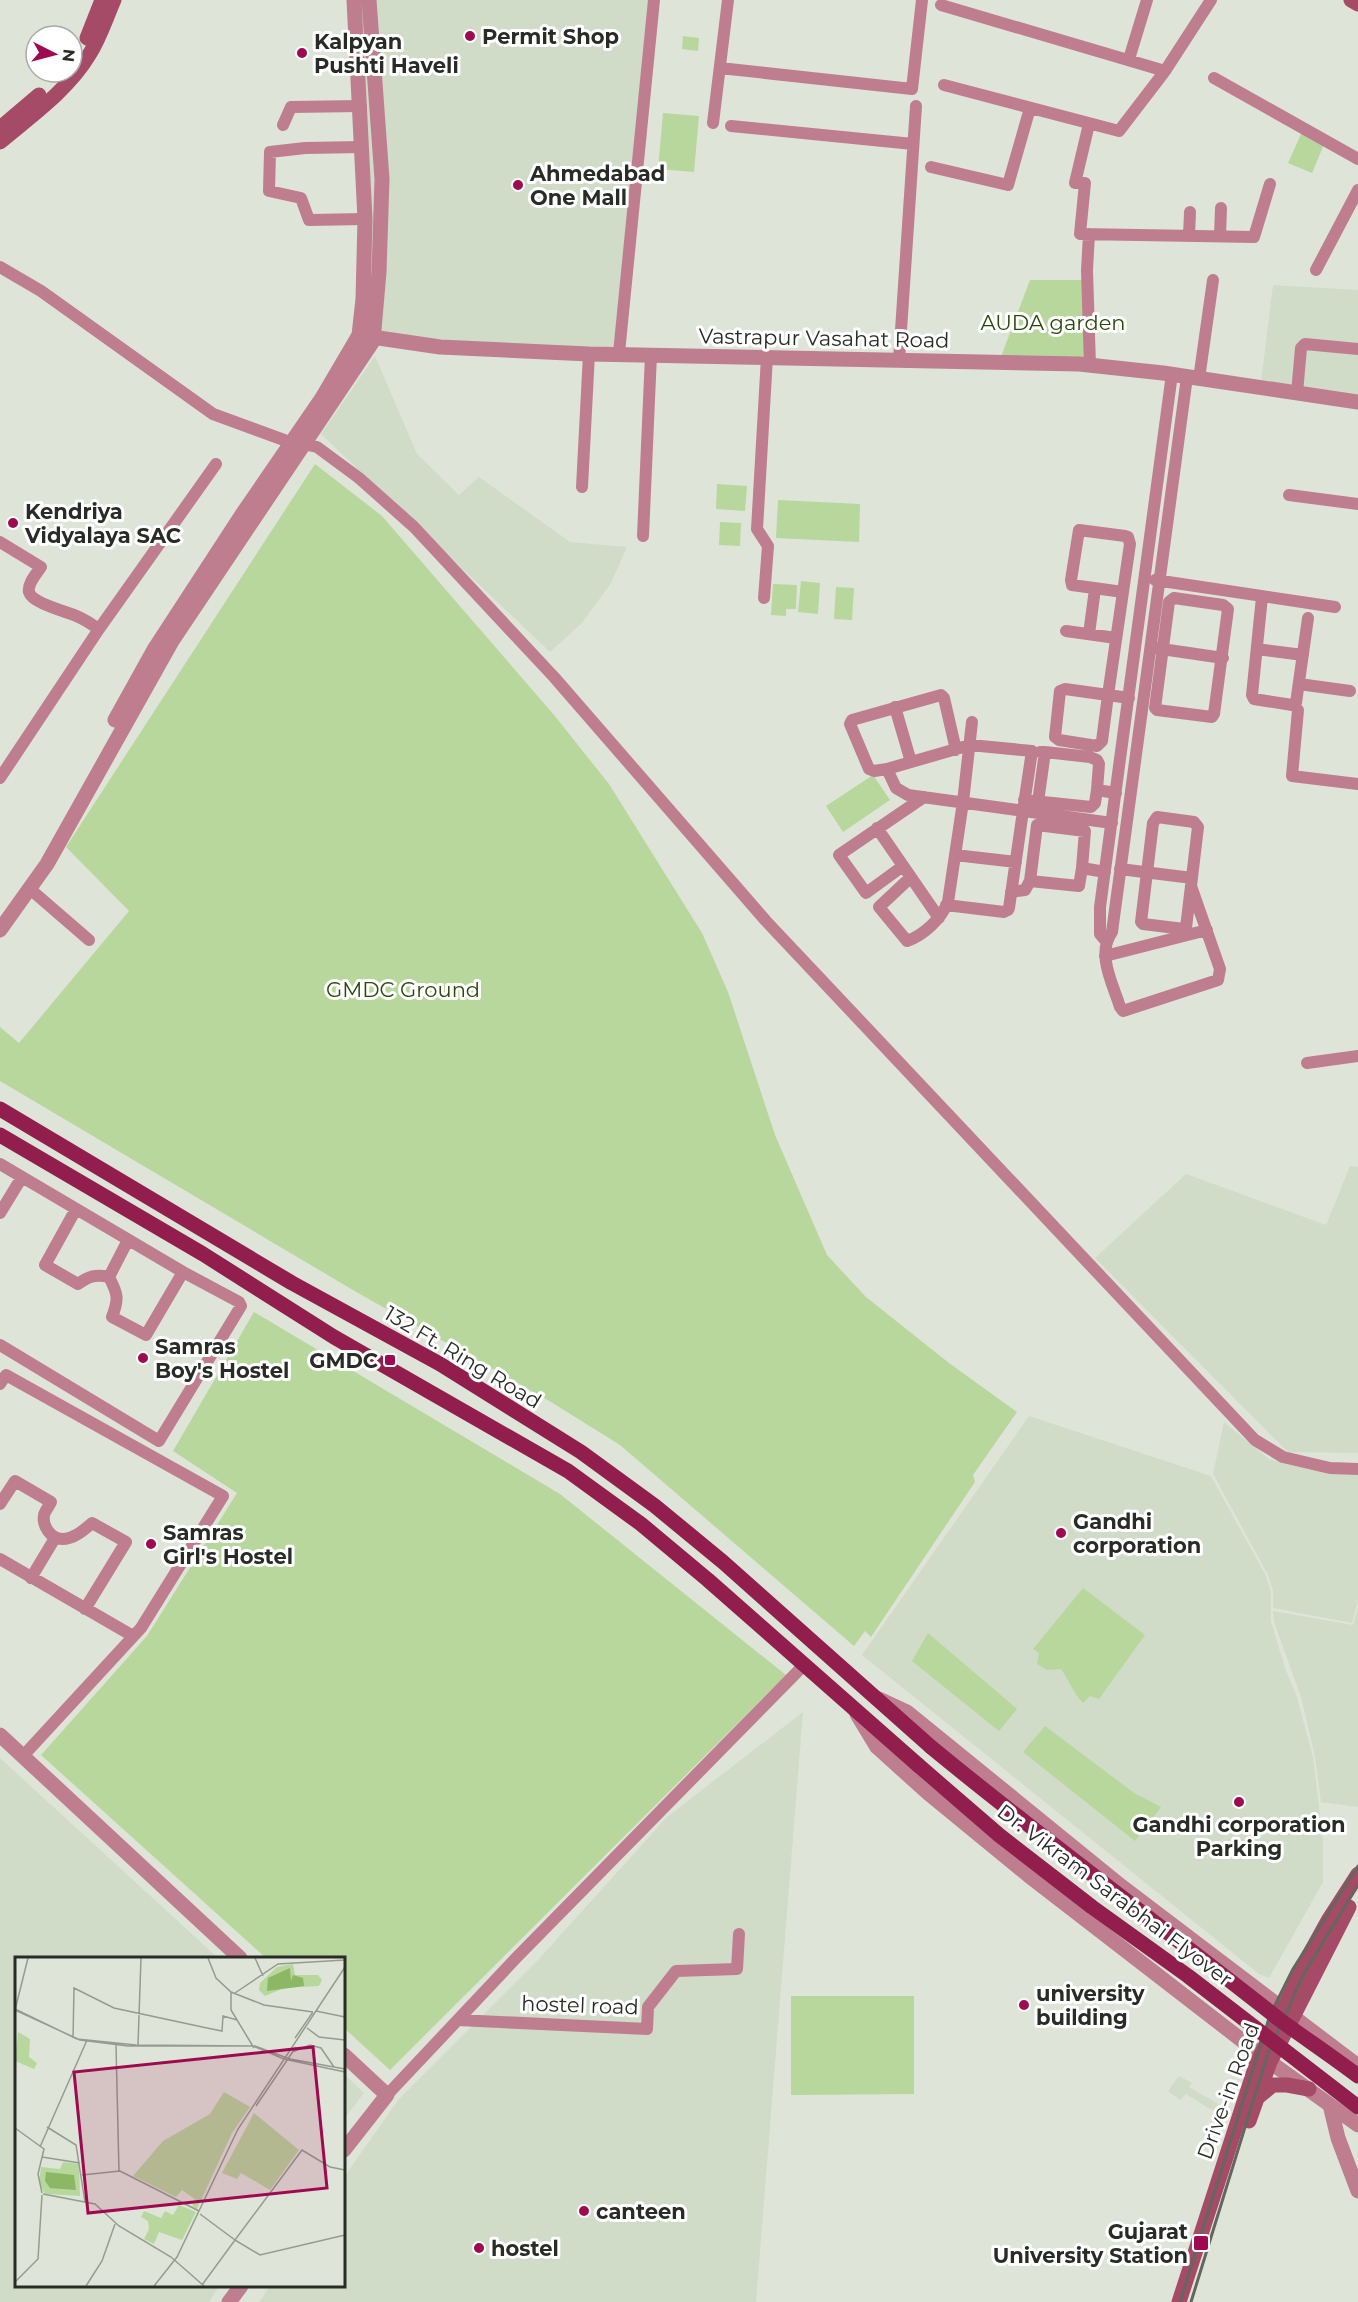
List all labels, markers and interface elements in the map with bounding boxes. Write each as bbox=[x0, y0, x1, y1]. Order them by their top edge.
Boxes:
north arrow bbox=[24, 24, 84, 84]
place label: Permit Shop bbox=[482, 24, 619, 49]
place label: Kalpyan Pushti Haveli bbox=[314, 29, 459, 78]
marker: Permit Shop bbox=[463, 29, 477, 43]
marker: Kalpyan Pushti Haveli bbox=[295, 46, 309, 60]
text: N bbox=[58, 48, 79, 63]
place label: Ahmedabad One Mall bbox=[529, 161, 665, 210]
marker: Ahmedabad One Mall bbox=[511, 178, 525, 192]
park label: AUDA garden bbox=[980, 310, 1126, 335]
street label: Vastrapur Vasahat Road bbox=[698, 323, 950, 353]
place label: Kendriya Vidyalaya SAC bbox=[24, 499, 181, 548]
marker: Kendriya Vidyalaya SAC bbox=[6, 516, 20, 530]
park label: GMDC Ground bbox=[326, 977, 480, 1002]
street label: 132 Ft. Ring Road bbox=[380, 1300, 546, 1414]
place label: Samras Boy's Hostel bbox=[155, 1334, 289, 1383]
place label: GMDC bbox=[309, 1348, 378, 1373]
marker: Samras Boy's Hostel bbox=[136, 1351, 150, 1365]
marker: GMDC bbox=[383, 1353, 397, 1367]
place label: Gandhi corporation bbox=[1073, 1509, 1201, 1558]
place label: Samras Girl's Hostel bbox=[163, 1520, 293, 1569]
marker: Gandhi corporation bbox=[1054, 1526, 1068, 1540]
marker: Samras Girl's Hostel bbox=[144, 1537, 158, 1551]
marker: Gandhi corporation Parking bbox=[1232, 1795, 1246, 1809]
street label: Dr. Vikram Sarabhai Flyover bbox=[993, 1798, 1237, 1992]
place label: Gandhi corporation Parking bbox=[1132, 1812, 1346, 1861]
inset map bbox=[15, 1957, 345, 2287]
place label: university building bbox=[1036, 1981, 1145, 2030]
street label: hostel road bbox=[521, 1990, 639, 2020]
marker: university building bbox=[1017, 1998, 1031, 2012]
street label: Drive-in Road bbox=[1192, 2019, 1264, 2163]
place label: canteen bbox=[596, 2199, 686, 2224]
marker: canteen bbox=[577, 2204, 591, 2218]
place label: Gujarat University Station bbox=[993, 2219, 1188, 2268]
marker: Gujarat University Station bbox=[1192, 2234, 1210, 2252]
place label: hostel bbox=[491, 2236, 559, 2261]
marker: hostel bbox=[472, 2241, 486, 2255]

